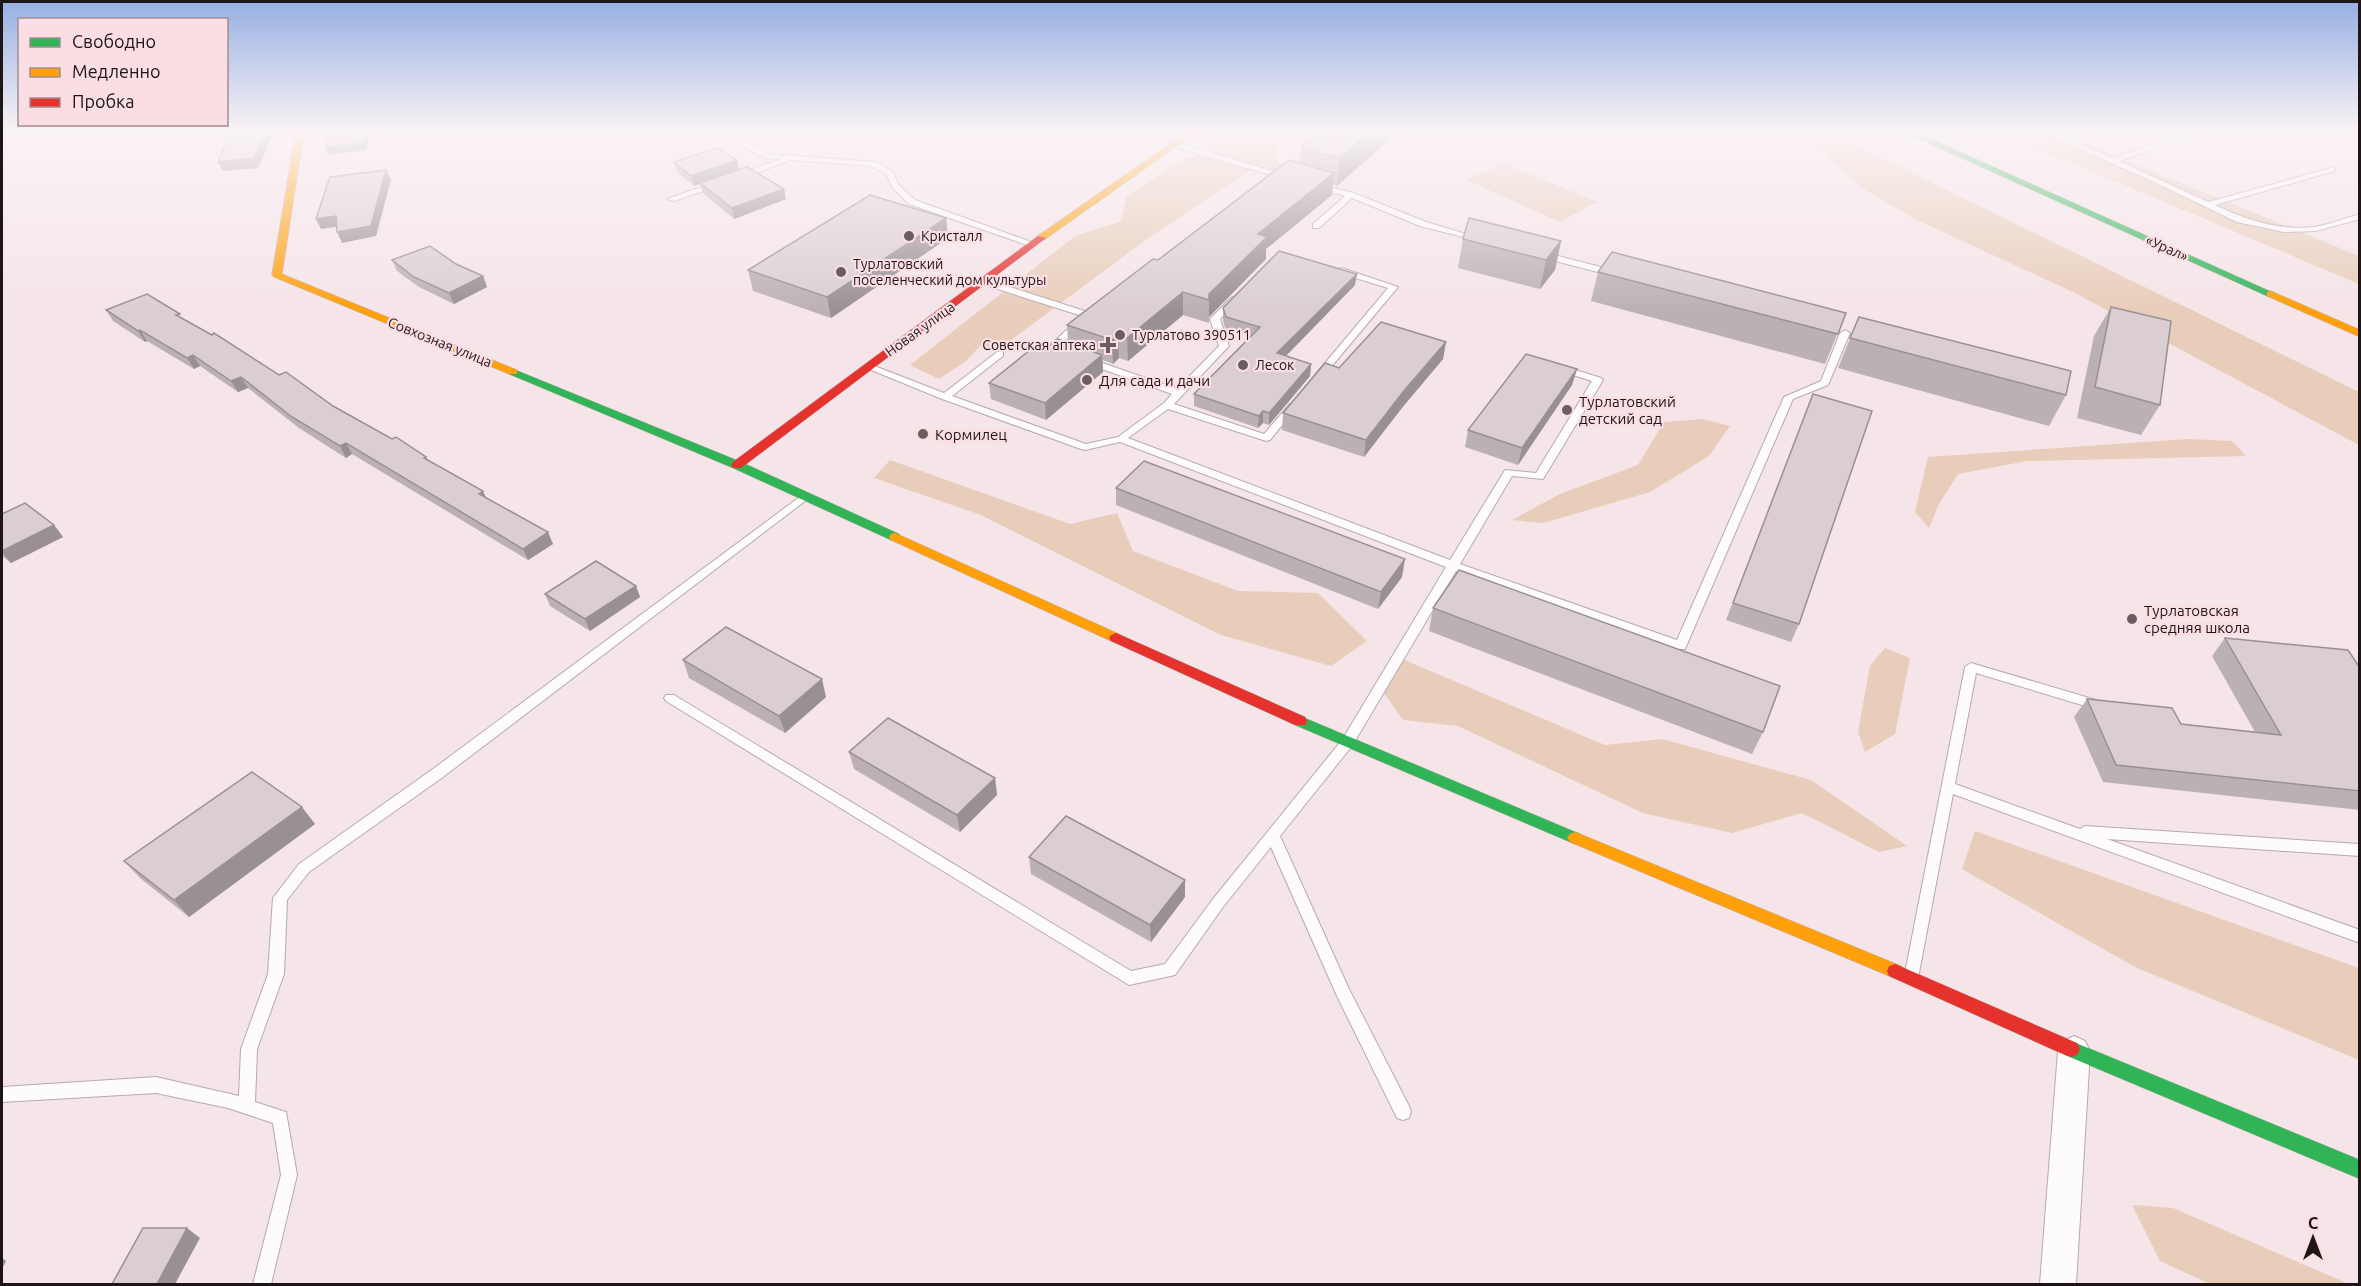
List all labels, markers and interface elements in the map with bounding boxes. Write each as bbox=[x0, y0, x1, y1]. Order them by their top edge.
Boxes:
legend bbox=[18, 18, 228, 126]
text: Свободно bbox=[72, 31, 156, 51]
text: Медленно bbox=[72, 61, 161, 81]
text: Пробка bbox=[72, 91, 135, 111]
place label: Кристалл bbox=[921, 228, 983, 244]
marker: Кристалл bbox=[902, 229, 916, 243]
street label: «Урал» bbox=[2143, 232, 2191, 265]
place label: Турлатовский поселенческий дом культуры bbox=[853, 256, 1046, 288]
marker: Турлатовский поселенческий дом культуры bbox=[834, 265, 848, 279]
street label: Новая улица bbox=[882, 298, 958, 360]
street label: Совхозная улица bbox=[386, 314, 494, 370]
place label: Турлатово 390511 bbox=[1132, 327, 1251, 343]
marker: Турлатово 390511 bbox=[1113, 328, 1127, 342]
place label: Советская аптека bbox=[982, 337, 1096, 353]
marker: Советская аптека bbox=[1101, 338, 1115, 352]
place label: Лесок bbox=[1255, 357, 1294, 373]
marker: Лесок bbox=[1236, 358, 1250, 372]
place label: Для сада и дачи bbox=[1099, 372, 1210, 389]
marker: Для сада и дачи bbox=[1080, 373, 1094, 387]
place label: Турлатовский детский сад bbox=[1579, 393, 1676, 427]
marker: Турлатовский детский сад bbox=[1560, 403, 1574, 417]
place label: Кормилец bbox=[935, 426, 1007, 443]
marker: Кормилец bbox=[916, 427, 930, 441]
place label: Турлатовская средняя школа bbox=[2144, 602, 2250, 636]
marker: Турлатовская средняя школа bbox=[2125, 612, 2139, 626]
north arrow bbox=[2283, 1208, 2343, 1268]
text: С bbox=[2308, 1214, 2318, 1232]

